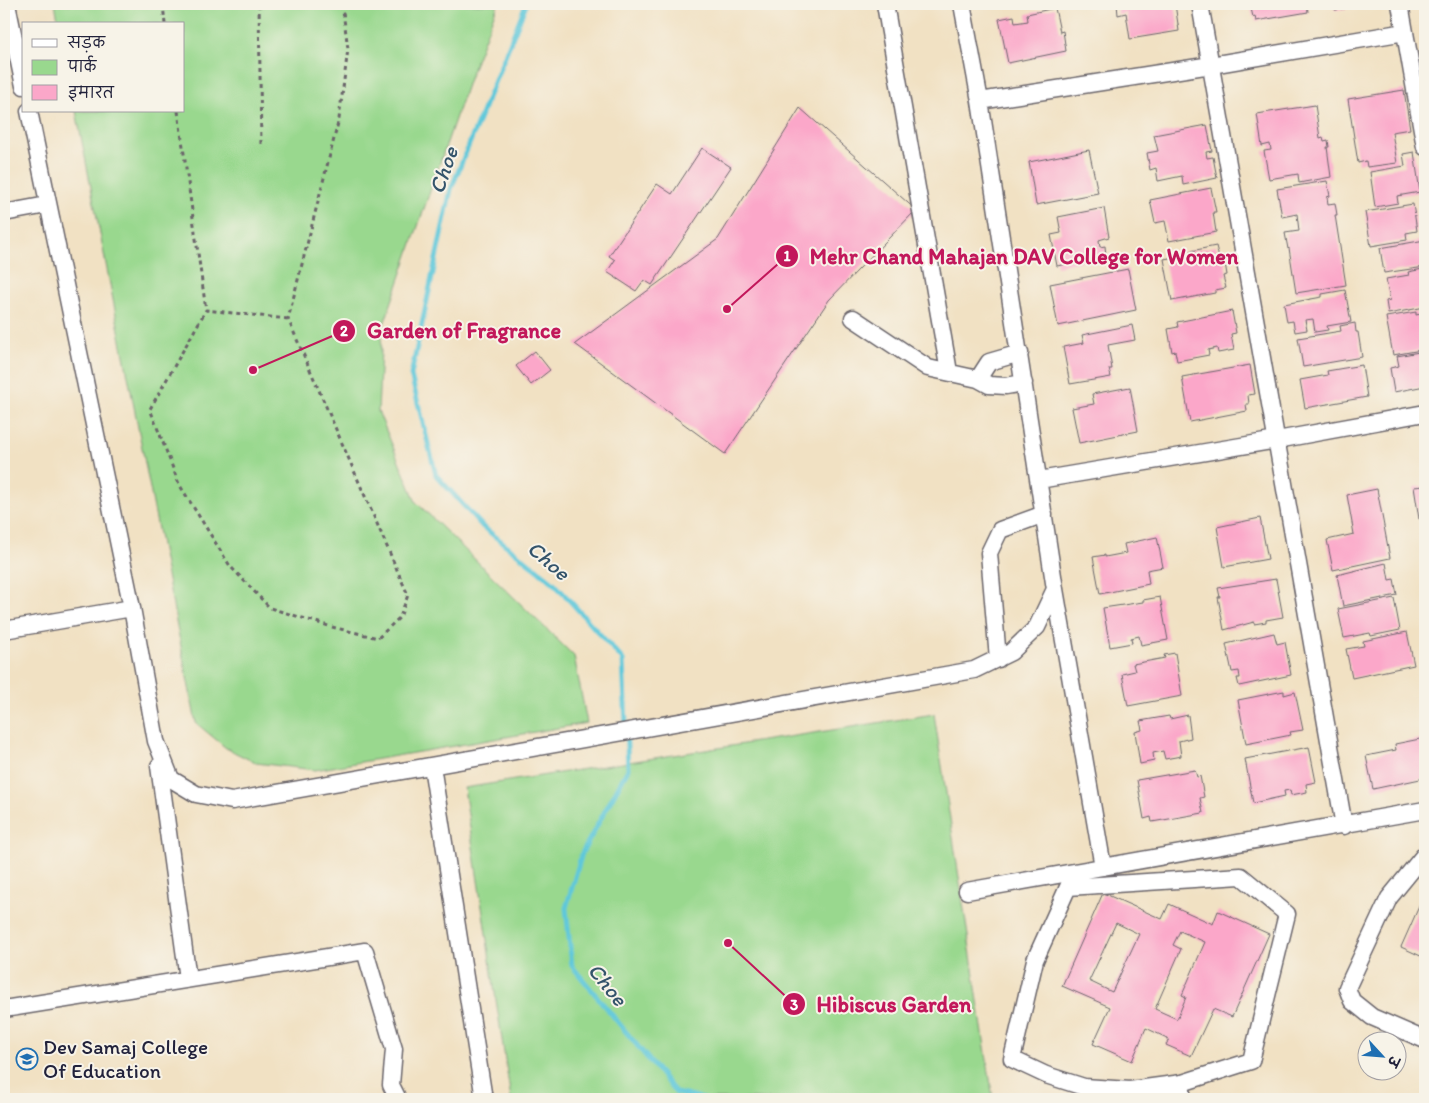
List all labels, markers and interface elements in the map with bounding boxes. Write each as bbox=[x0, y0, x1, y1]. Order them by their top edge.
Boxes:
legend bbox=[22, 22, 185, 112]
text: सड़क bbox=[67, 34, 106, 53]
text: पार्क bbox=[67, 55, 98, 76]
text: इमारत bbox=[68, 84, 115, 102]
water label: Choe bbox=[423, 142, 465, 197]
callout: Mehr Chand Mahajan DAV College for Women bbox=[774, 237, 1248, 274]
text: Mehr Chand Mahajan DAV College for Women bbox=[810, 243, 1239, 270]
text: 1 bbox=[784, 247, 791, 265]
callout: Garden of Fragrance bbox=[332, 312, 571, 349]
text: Garden of Fragrance bbox=[367, 317, 561, 344]
text: 2 bbox=[340, 322, 348, 340]
water label: Choe bbox=[522, 535, 577, 587]
water label: Choe bbox=[582, 957, 634, 1013]
callout: Hibiscus Garden bbox=[782, 986, 982, 1023]
text: Hibiscus Garden bbox=[817, 991, 972, 1018]
text: 3 bbox=[790, 996, 798, 1014]
north arrow bbox=[1356, 1030, 1406, 1080]
place label: Dev Samaj College Of Education bbox=[43, 1034, 208, 1083]
school or university icon: Dev Samaj College Of Education bbox=[15, 1047, 39, 1071]
text: उ bbox=[1383, 1052, 1404, 1071]

